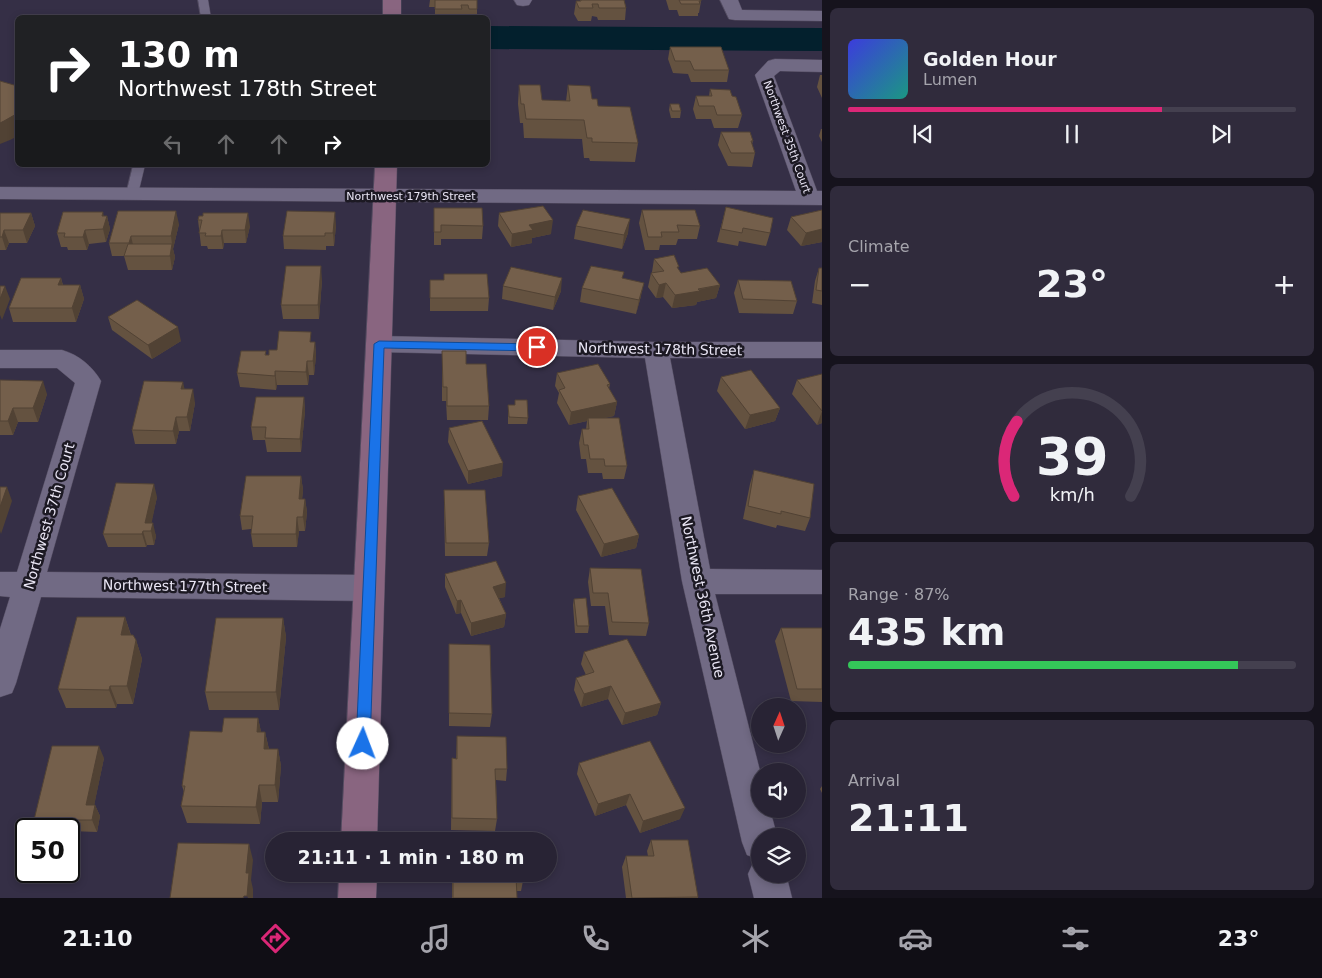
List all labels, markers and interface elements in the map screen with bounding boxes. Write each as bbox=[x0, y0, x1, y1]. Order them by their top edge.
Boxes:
icon: right bbox=[35, 35, 100, 100]
text: 130 m bbox=[118, 35, 240, 75]
text: Golden Hour bbox=[923, 48, 1057, 70]
text: Lumen bbox=[923, 70, 977, 89]
text: Northwest 178th Street bbox=[118, 76, 377, 101]
street label: Northwest 35th Court bbox=[761, 79, 814, 196]
icon: previous bbox=[909, 120, 937, 148]
icon: pause bbox=[1058, 120, 1086, 148]
icon: next bbox=[1207, 120, 1235, 148]
icon: left bbox=[159, 130, 187, 158]
icon: ahead bbox=[212, 130, 240, 158]
icon: ahead bbox=[265, 130, 293, 158]
icon: right bbox=[318, 130, 346, 158]
street label: Northwest 179th Street bbox=[346, 190, 476, 203]
text: Climate bbox=[848, 237, 910, 256]
text: 23° bbox=[1036, 262, 1108, 306]
text: − bbox=[848, 268, 871, 301]
text: + bbox=[1273, 268, 1296, 301]
pin bbox=[516, 326, 558, 368]
icon: arrive bbox=[523, 333, 551, 361]
street label: Northwest 178th Street bbox=[578, 340, 743, 358]
text: 39 bbox=[1036, 427, 1108, 487]
street label: Northwest 37th Court bbox=[20, 440, 78, 591]
text: km/h bbox=[1049, 484, 1095, 505]
street label: Northwest 36th Avenue bbox=[678, 515, 728, 679]
street label: Northwest 177th Street bbox=[103, 577, 268, 595]
text: Range · 87% bbox=[848, 585, 950, 604]
text: 435 km bbox=[848, 610, 1005, 654]
north arrow bbox=[751, 698, 806, 752]
map controls bbox=[751, 698, 806, 883]
position arrow bbox=[336, 717, 388, 769]
button: sound bbox=[751, 763, 806, 818]
text: Arrival bbox=[848, 771, 900, 790]
text: 21:11 bbox=[848, 796, 969, 840]
speed limit sign: 50 bbox=[15, 818, 80, 883]
button: layers bbox=[751, 828, 806, 883]
text: 21:11 · 1 min · 180 m bbox=[297, 846, 525, 868]
icon: directions bbox=[258, 921, 293, 956]
icon: music bbox=[418, 921, 453, 956]
icon: phone bbox=[578, 921, 613, 956]
icon: climate bbox=[738, 921, 773, 956]
icon: car bbox=[898, 921, 933, 956]
icon: filters bbox=[1058, 921, 1093, 956]
text: 21:10 bbox=[63, 926, 133, 951]
text: 23° bbox=[1218, 926, 1259, 951]

